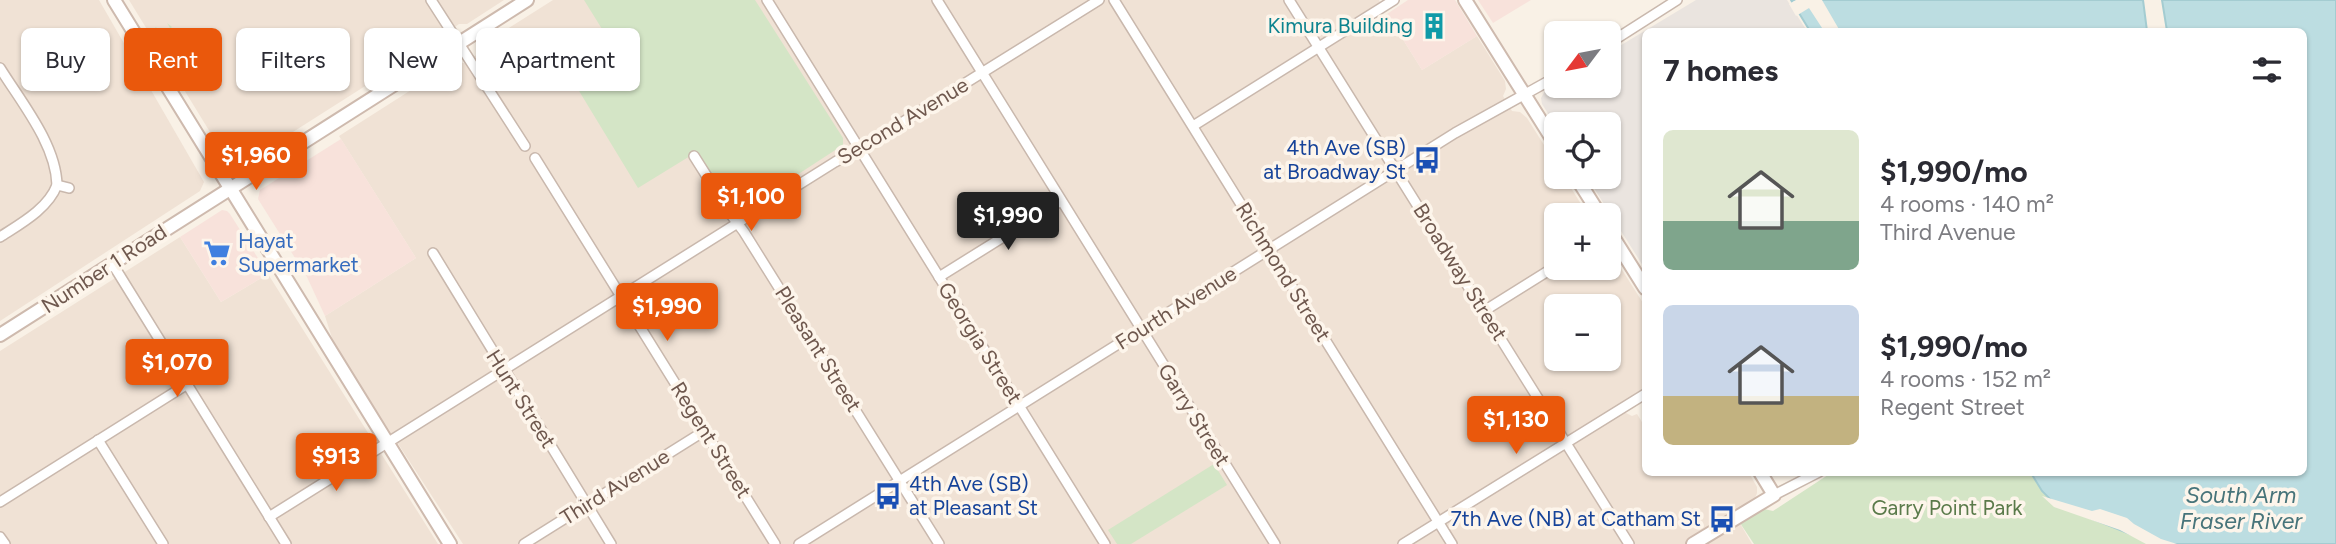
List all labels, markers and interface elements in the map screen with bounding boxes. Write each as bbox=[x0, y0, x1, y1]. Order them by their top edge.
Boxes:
building icon: Kimura Building bbox=[1419, 11, 1449, 41]
place label: Kimura Building bbox=[1267, 13, 1413, 38]
north arrow bbox=[1544, 21, 1620, 98]
map controls bbox=[1544, 21, 1621, 371]
chip: Buy bbox=[21, 28, 110, 91]
chip: Rent bbox=[124, 28, 222, 91]
chip: Filters bbox=[236, 28, 350, 91]
chip: New bbox=[364, 28, 462, 91]
chip: Apartment bbox=[476, 28, 640, 91]
icon: filters bbox=[2248, 51, 2286, 89]
text: 7 homes bbox=[1663, 52, 1778, 89]
street label: Second Avenue bbox=[833, 72, 973, 169]
button: locate bbox=[1544, 112, 1621, 189]
pin: $1,960 bbox=[199, 132, 313, 192]
place label: 4th Ave (SB) at Broadway St bbox=[1263, 135, 1406, 184]
text: $1,960 bbox=[221, 141, 291, 169]
bus stop icon: 4th Ave (SB) at Broadway St bbox=[1412, 145, 1442, 175]
text: $1,990/mo bbox=[1880, 153, 2028, 190]
icon: home bbox=[1719, 158, 1803, 242]
pin: $1,100 bbox=[694, 174, 808, 233]
text: $1,100 bbox=[717, 182, 785, 210]
text: 4 rooms · 140 m² bbox=[1880, 190, 2054, 218]
pin: $1,990 bbox=[951, 192, 1065, 252]
street label: Richmond Street bbox=[1231, 198, 1336, 346]
street label: Broadway Street bbox=[1408, 199, 1513, 345]
text: $1,990 bbox=[973, 201, 1043, 229]
button: + bbox=[1544, 203, 1621, 280]
text: Third Avenue bbox=[1880, 218, 2016, 246]
street label: Number 1 Road bbox=[36, 219, 171, 318]
place label: Hayat Supermarket bbox=[238, 228, 359, 277]
supermarket icon: Hayat Supermarket bbox=[202, 238, 232, 268]
street label: Fourth Avenue bbox=[1111, 260, 1241, 355]
street label: Georgia Street bbox=[933, 277, 1028, 408]
street label: Pleasant Street bbox=[770, 281, 867, 416]
pin: $1,990 bbox=[610, 284, 724, 343]
text: $1,990 bbox=[632, 292, 702, 320]
button: − bbox=[1544, 294, 1621, 371]
text: $1,990/mo bbox=[1880, 328, 2028, 365]
icon: home bbox=[1719, 333, 1803, 417]
pin: $1,070 bbox=[120, 340, 234, 399]
street label: Hunt Street bbox=[481, 345, 562, 453]
text: $1,070 bbox=[142, 348, 212, 376]
street label: Garry Street bbox=[1153, 359, 1236, 471]
text: 4 rooms · 152 m² bbox=[1880, 365, 2051, 393]
street label: Regent Street bbox=[666, 377, 757, 502]
text: Regent Street bbox=[1880, 393, 2025, 421]
pin: $1,130 bbox=[1459, 396, 1573, 456]
text: $1,130 bbox=[1483, 405, 1549, 433]
pin: $913 bbox=[295, 434, 377, 493]
text: $913 bbox=[312, 442, 360, 470]
street label: Third Avenue bbox=[556, 443, 674, 530]
place label: 4th Ave (SB) at Pleasant St bbox=[909, 471, 1038, 520]
bus stop icon: 4th Ave (SB) at Pleasant St bbox=[873, 481, 903, 511]
water label: South Arm Fraser River bbox=[2180, 481, 2303, 535]
park label: Garry Point Park bbox=[1872, 495, 2023, 520]
bus stop icon: 7th Ave (NB) at Catham St bbox=[1707, 504, 1737, 534]
place label: 7th Ave (NB) at Catham St bbox=[1451, 506, 1701, 531]

